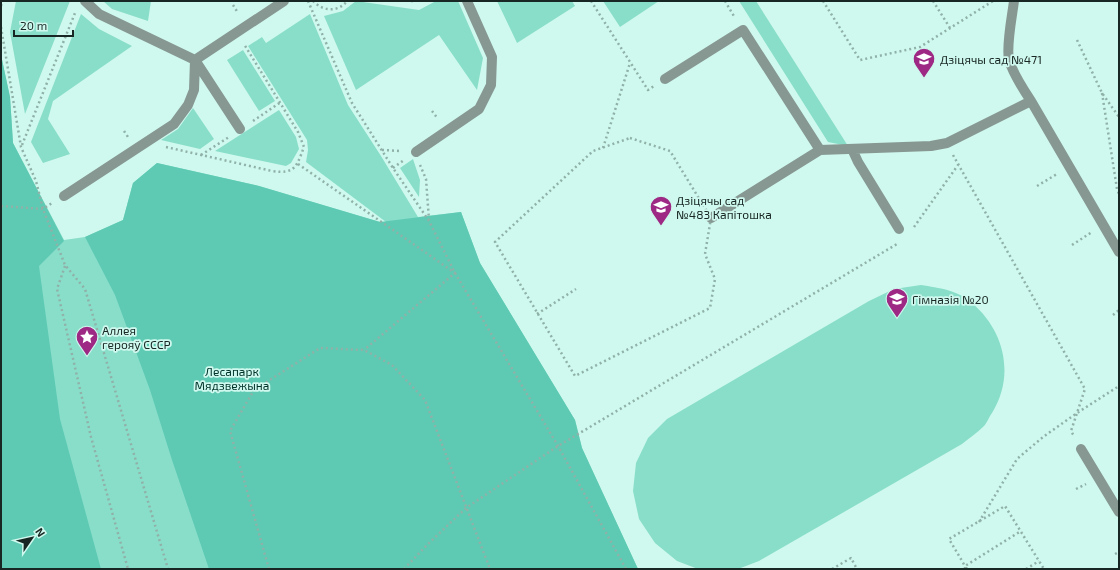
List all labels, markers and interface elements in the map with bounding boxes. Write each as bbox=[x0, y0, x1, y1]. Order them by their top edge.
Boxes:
scale bar bbox=[14, 12, 73, 38]
text: 20 m bbox=[20, 18, 47, 32]
school or university icon: Дзіцячы сад №471 bbox=[911, 46, 937, 79]
place label: Дзіцячы сад №471 bbox=[940, 52, 1042, 66]
place label: Дзіцячы сад №483 Капітошка bbox=[676, 193, 772, 221]
school or university icon: Дзіцячы сад №483 Капітошка bbox=[648, 194, 674, 227]
school or university icon: Гімназія №20 bbox=[884, 286, 910, 319]
place label: Гімназія №20 bbox=[912, 292, 989, 306]
place label: Аллея герояў СССР bbox=[102, 323, 171, 352]
place icon: Аллея герояў СССР bbox=[74, 324, 100, 357]
park label: Лесапарк Мядзвежына bbox=[195, 364, 269, 392]
north arrow bbox=[12, 518, 52, 558]
text: N bbox=[33, 525, 48, 539]

